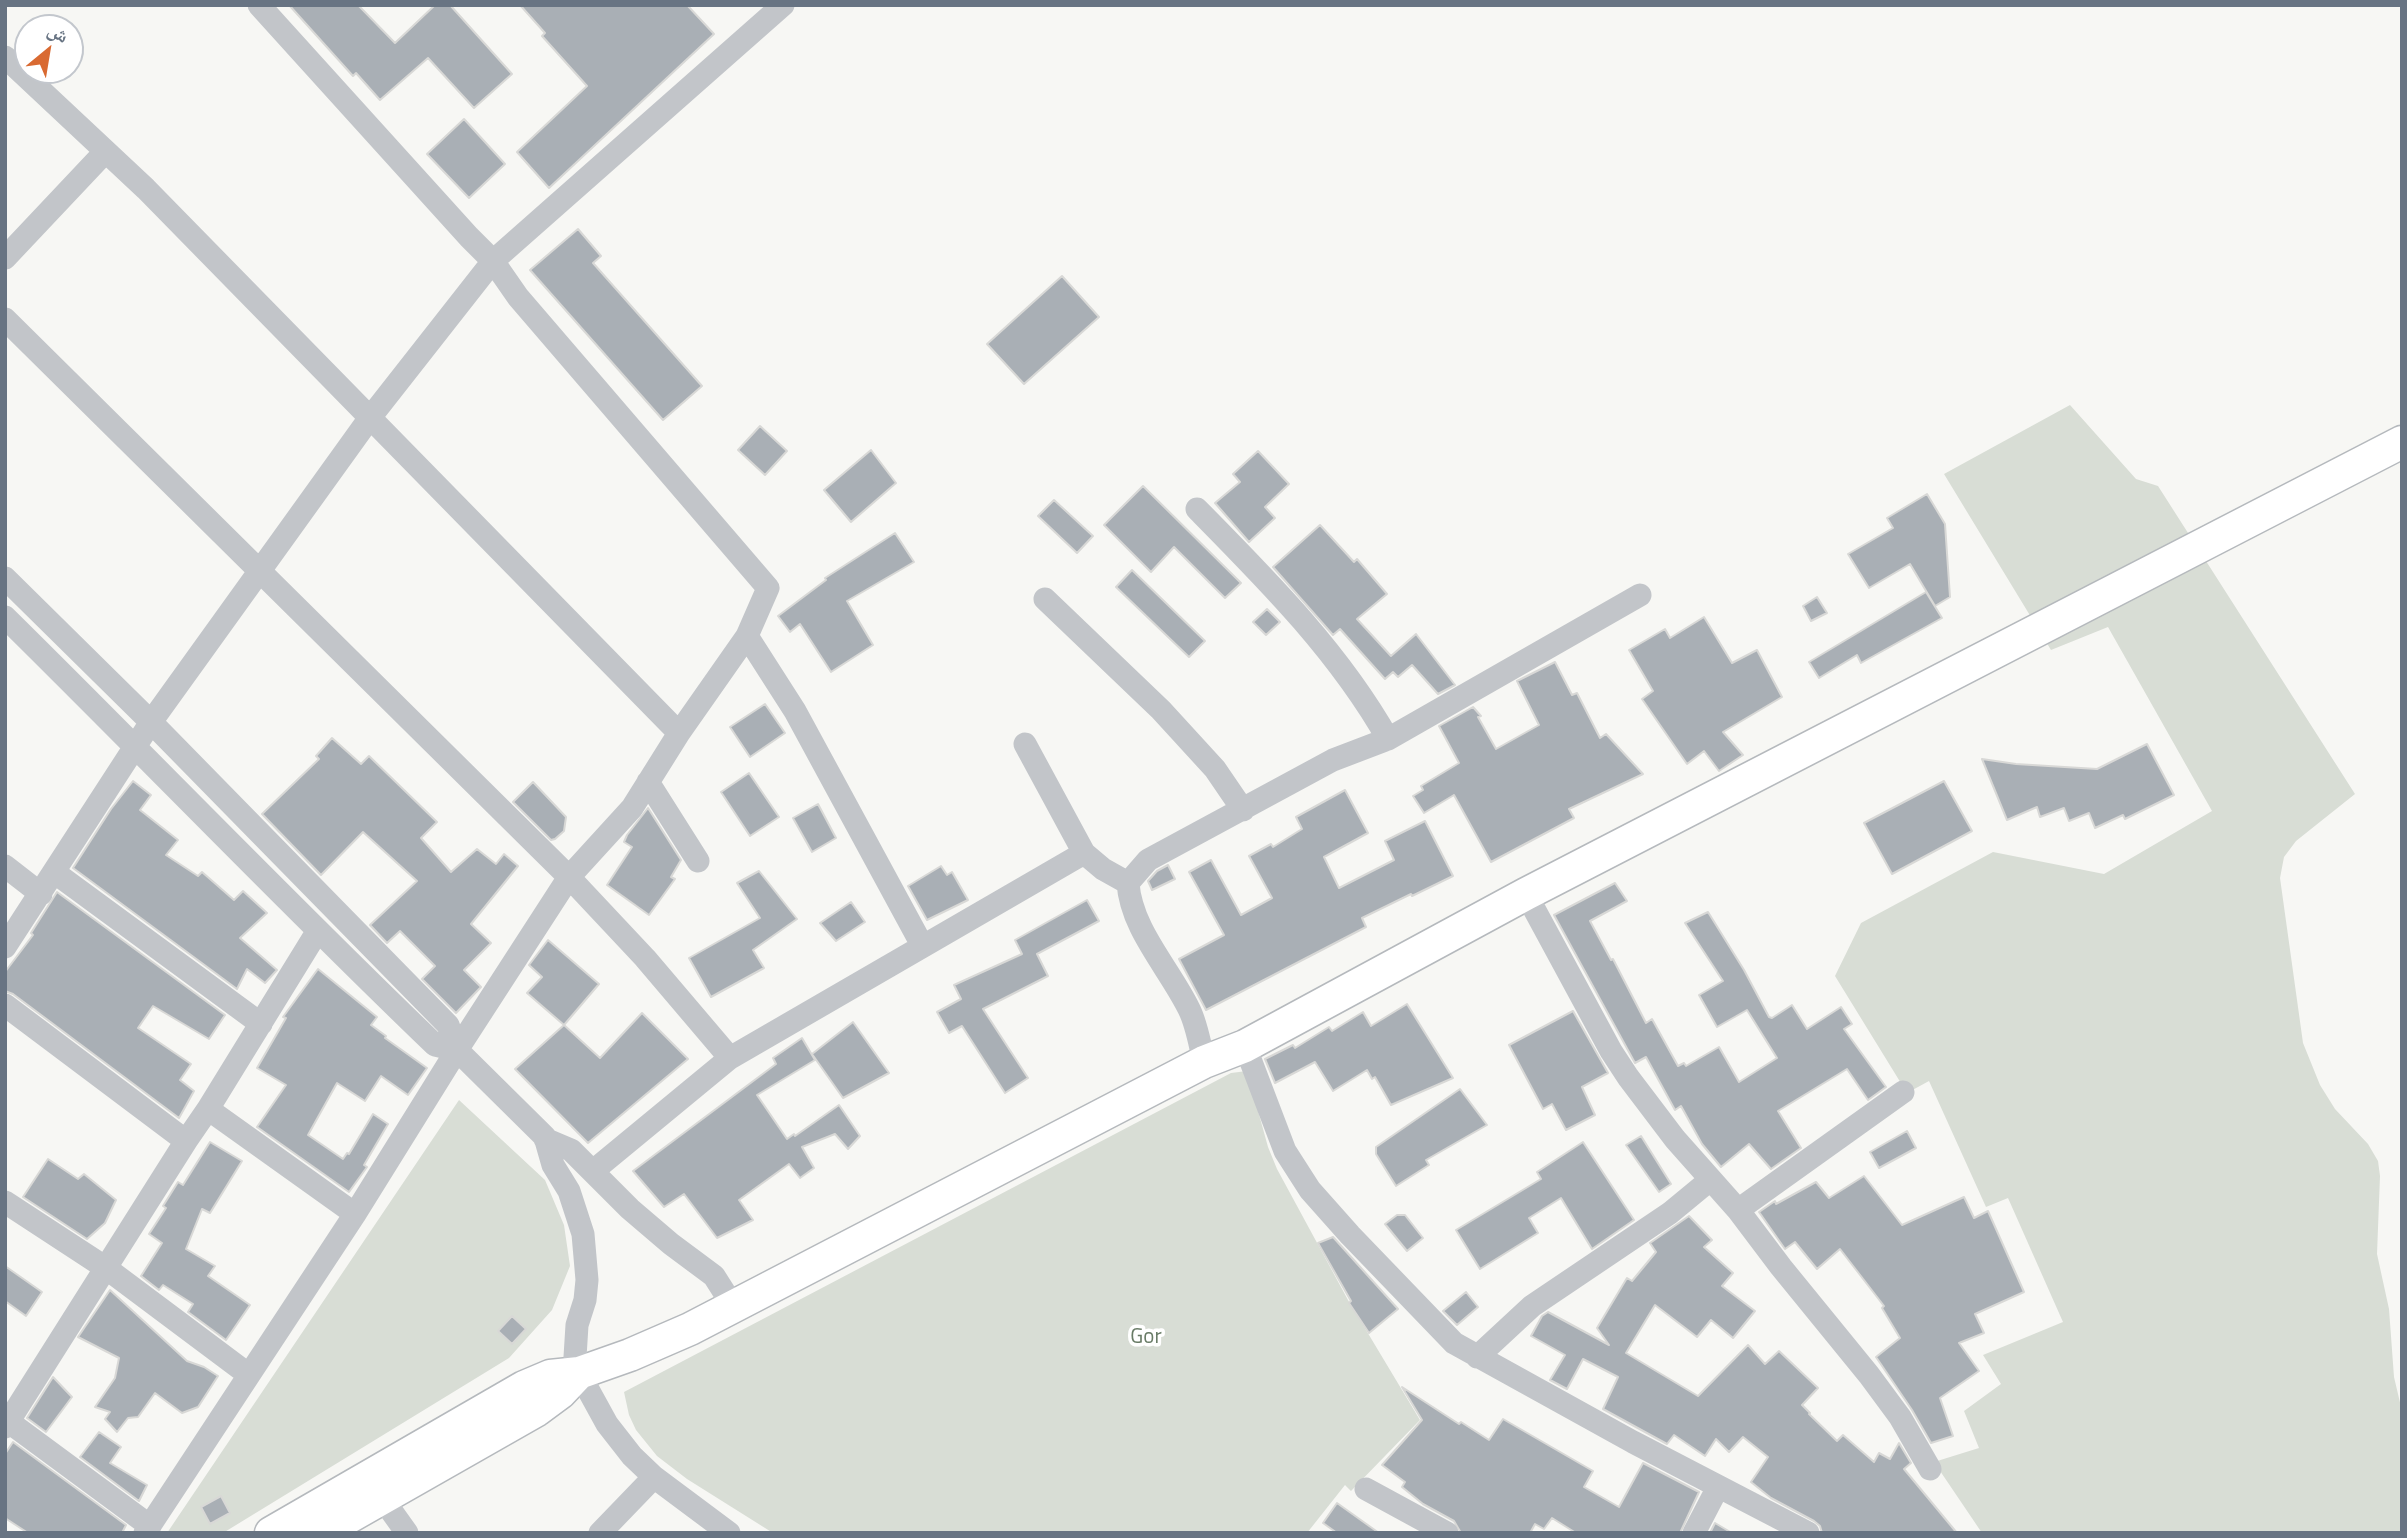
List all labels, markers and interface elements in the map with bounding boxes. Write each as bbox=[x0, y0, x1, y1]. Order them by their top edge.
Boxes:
north arrow bbox=[14, 14, 84, 84]
text: ش bbox=[43, 15, 75, 50]
park label: Gor bbox=[1130, 1325, 1162, 1351]

